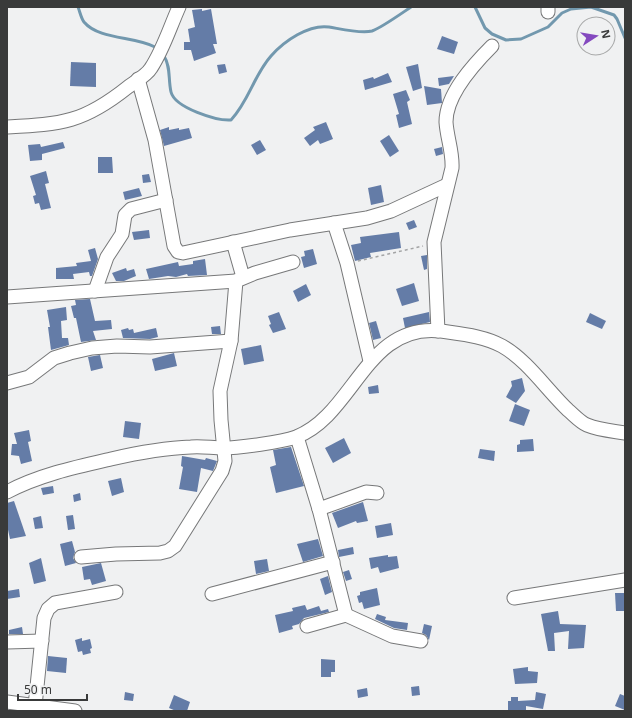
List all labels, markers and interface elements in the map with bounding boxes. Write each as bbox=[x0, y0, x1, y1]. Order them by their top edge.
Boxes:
north arrow bbox=[576, 16, 616, 56]
text: N bbox=[598, 28, 615, 40]
scale bar bbox=[18, 676, 87, 702]
text: 50 m bbox=[24, 681, 52, 698]

